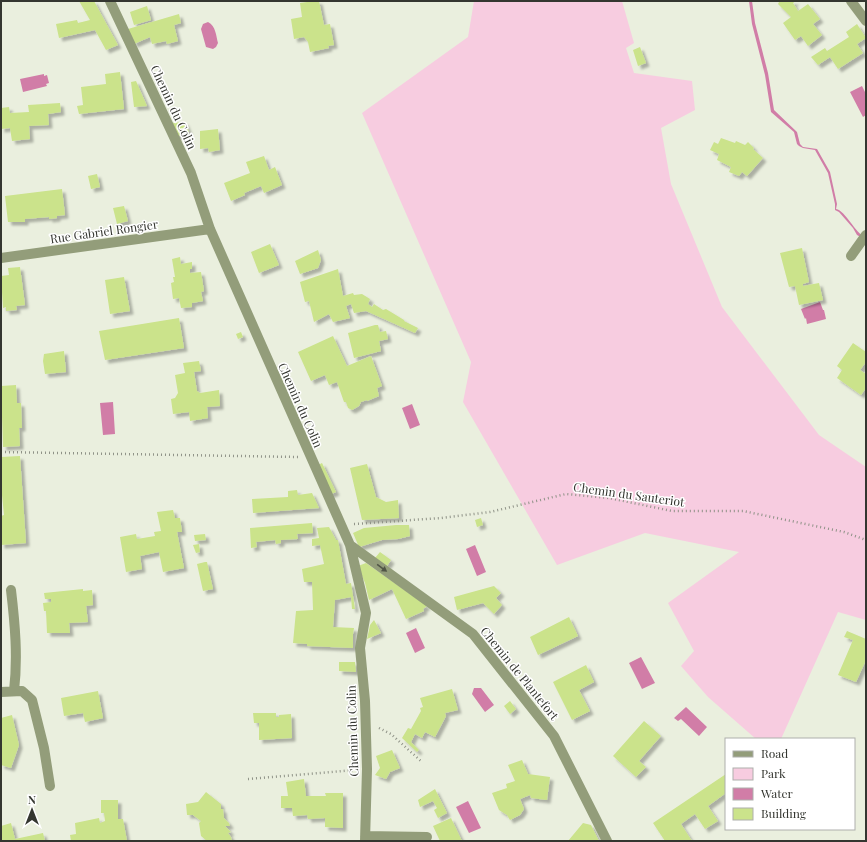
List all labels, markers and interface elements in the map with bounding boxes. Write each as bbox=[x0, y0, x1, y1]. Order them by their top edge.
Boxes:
street label: Chemin du Colin bbox=[147, 62, 201, 152]
street label: Rue Gabriel Rongier bbox=[49, 215, 160, 247]
street label: Chemin du Colin bbox=[275, 360, 327, 450]
street label: Chemin du Sauteriot bbox=[572, 478, 686, 510]
one-way arrow bbox=[376, 564, 387, 572]
street label: Chemin de Plantefort bbox=[477, 623, 563, 723]
street label: Chemin du Colin bbox=[342, 685, 362, 777]
legend bbox=[725, 738, 855, 830]
text: Road bbox=[761, 745, 788, 761]
text: Park bbox=[761, 765, 786, 781]
text: Water bbox=[760, 785, 794, 801]
north arrow bbox=[12, 790, 52, 830]
text: N bbox=[28, 792, 36, 807]
text: Building bbox=[761, 805, 807, 821]

